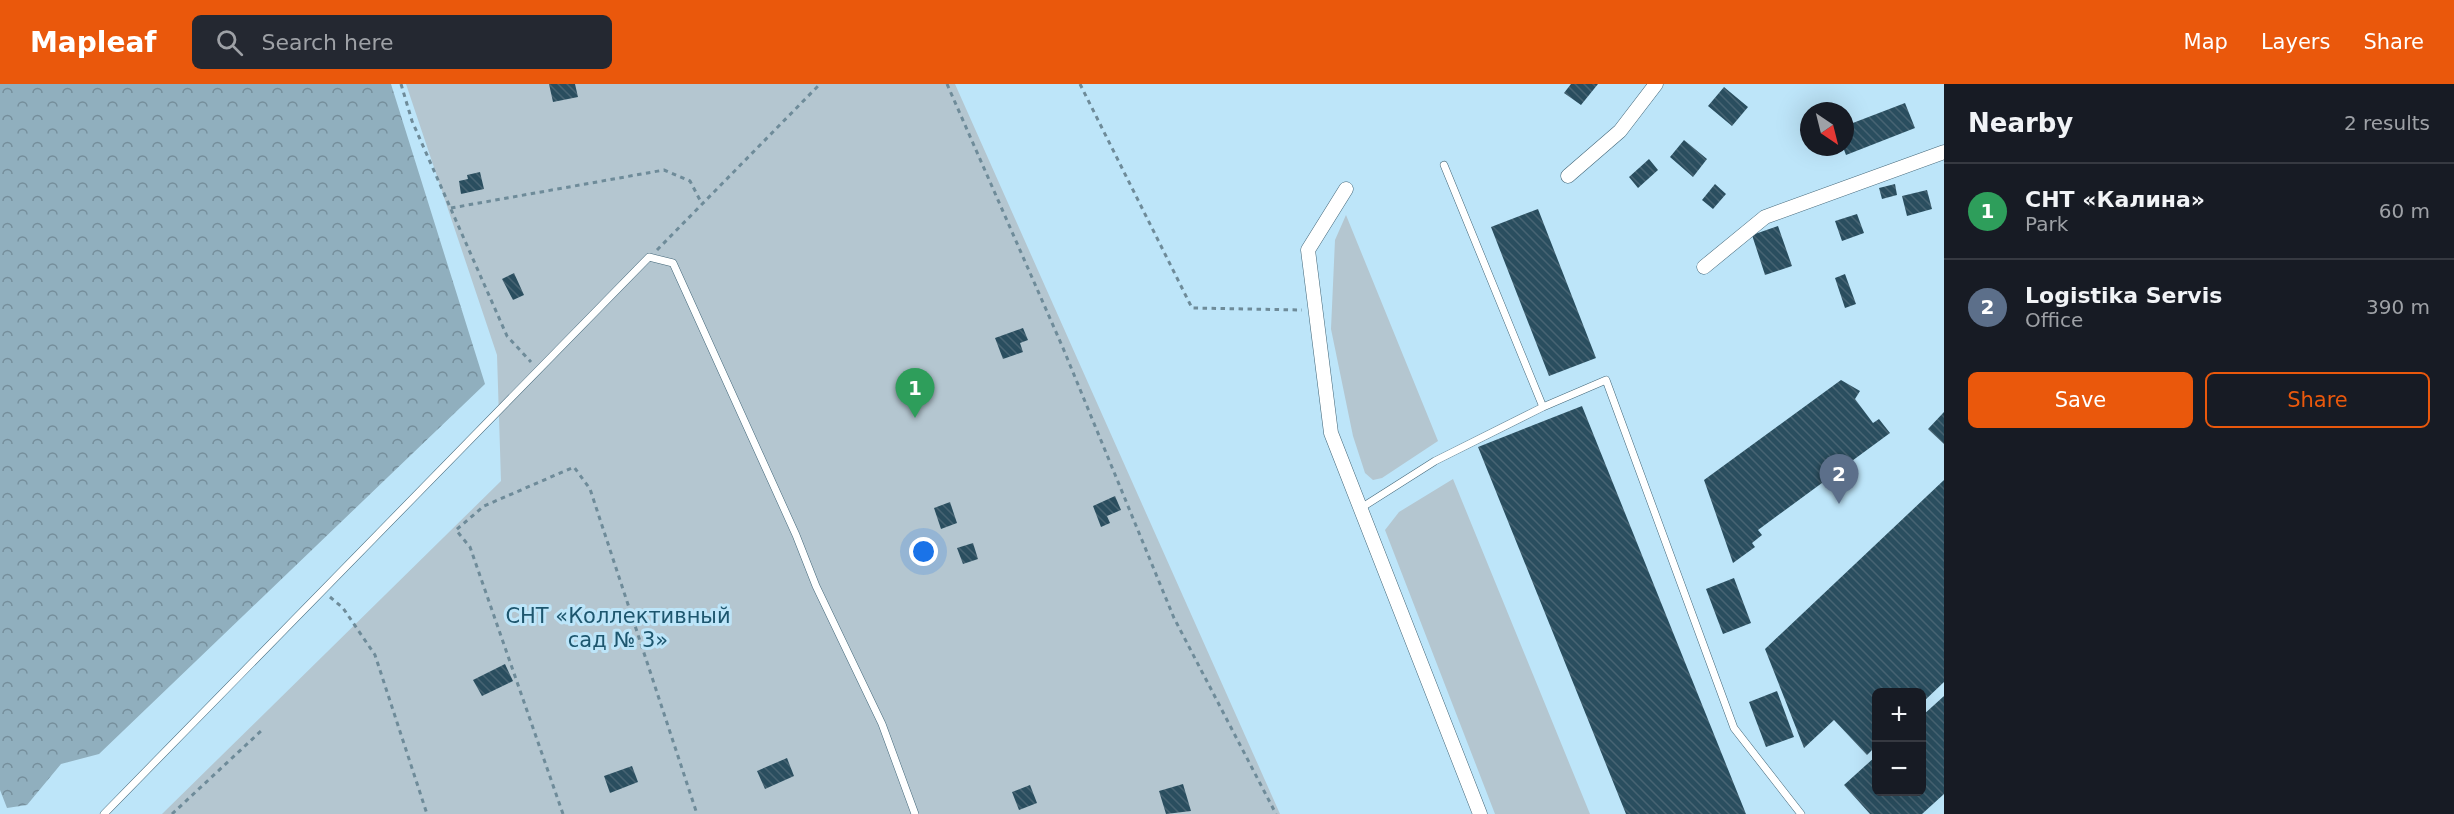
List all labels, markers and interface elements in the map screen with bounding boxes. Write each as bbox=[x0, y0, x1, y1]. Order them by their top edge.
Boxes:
search box bbox=[192, 15, 612, 69]
text: Mapleaf bbox=[30, 26, 156, 59]
icon: search bbox=[213, 26, 246, 59]
text: Search here bbox=[261, 30, 394, 55]
text: Map bbox=[2184, 30, 2228, 54]
text: Layers bbox=[2261, 30, 2330, 54]
text: Share bbox=[2363, 30, 2424, 54]
north arrow bbox=[1800, 102, 1854, 156]
text: Nearby bbox=[1968, 108, 2073, 138]
text: 2 results bbox=[2344, 111, 2430, 135]
text: СНТ «Калина» bbox=[2025, 187, 2205, 212]
text: 1 bbox=[1981, 199, 1994, 223]
text: 60 m bbox=[2379, 199, 2430, 223]
text: Park bbox=[2025, 212, 2068, 236]
text: Logistika Servis bbox=[2025, 283, 2222, 308]
text: 2 bbox=[1981, 295, 1994, 319]
text: 390 m bbox=[2366, 295, 2430, 319]
text: Office bbox=[2025, 308, 2083, 332]
pin: 1 bbox=[896, 368, 934, 418]
button: Save bbox=[1968, 372, 2193, 428]
button: Share bbox=[2205, 372, 2430, 428]
pin: 2 bbox=[1820, 454, 1858, 504]
your location bbox=[909, 537, 938, 566]
park label: СНТ «Коллективный сад № 3» bbox=[505, 604, 731, 652]
map controls bbox=[1872, 688, 1926, 796]
button: + bbox=[1872, 688, 1926, 742]
button: − bbox=[1872, 742, 1926, 796]

